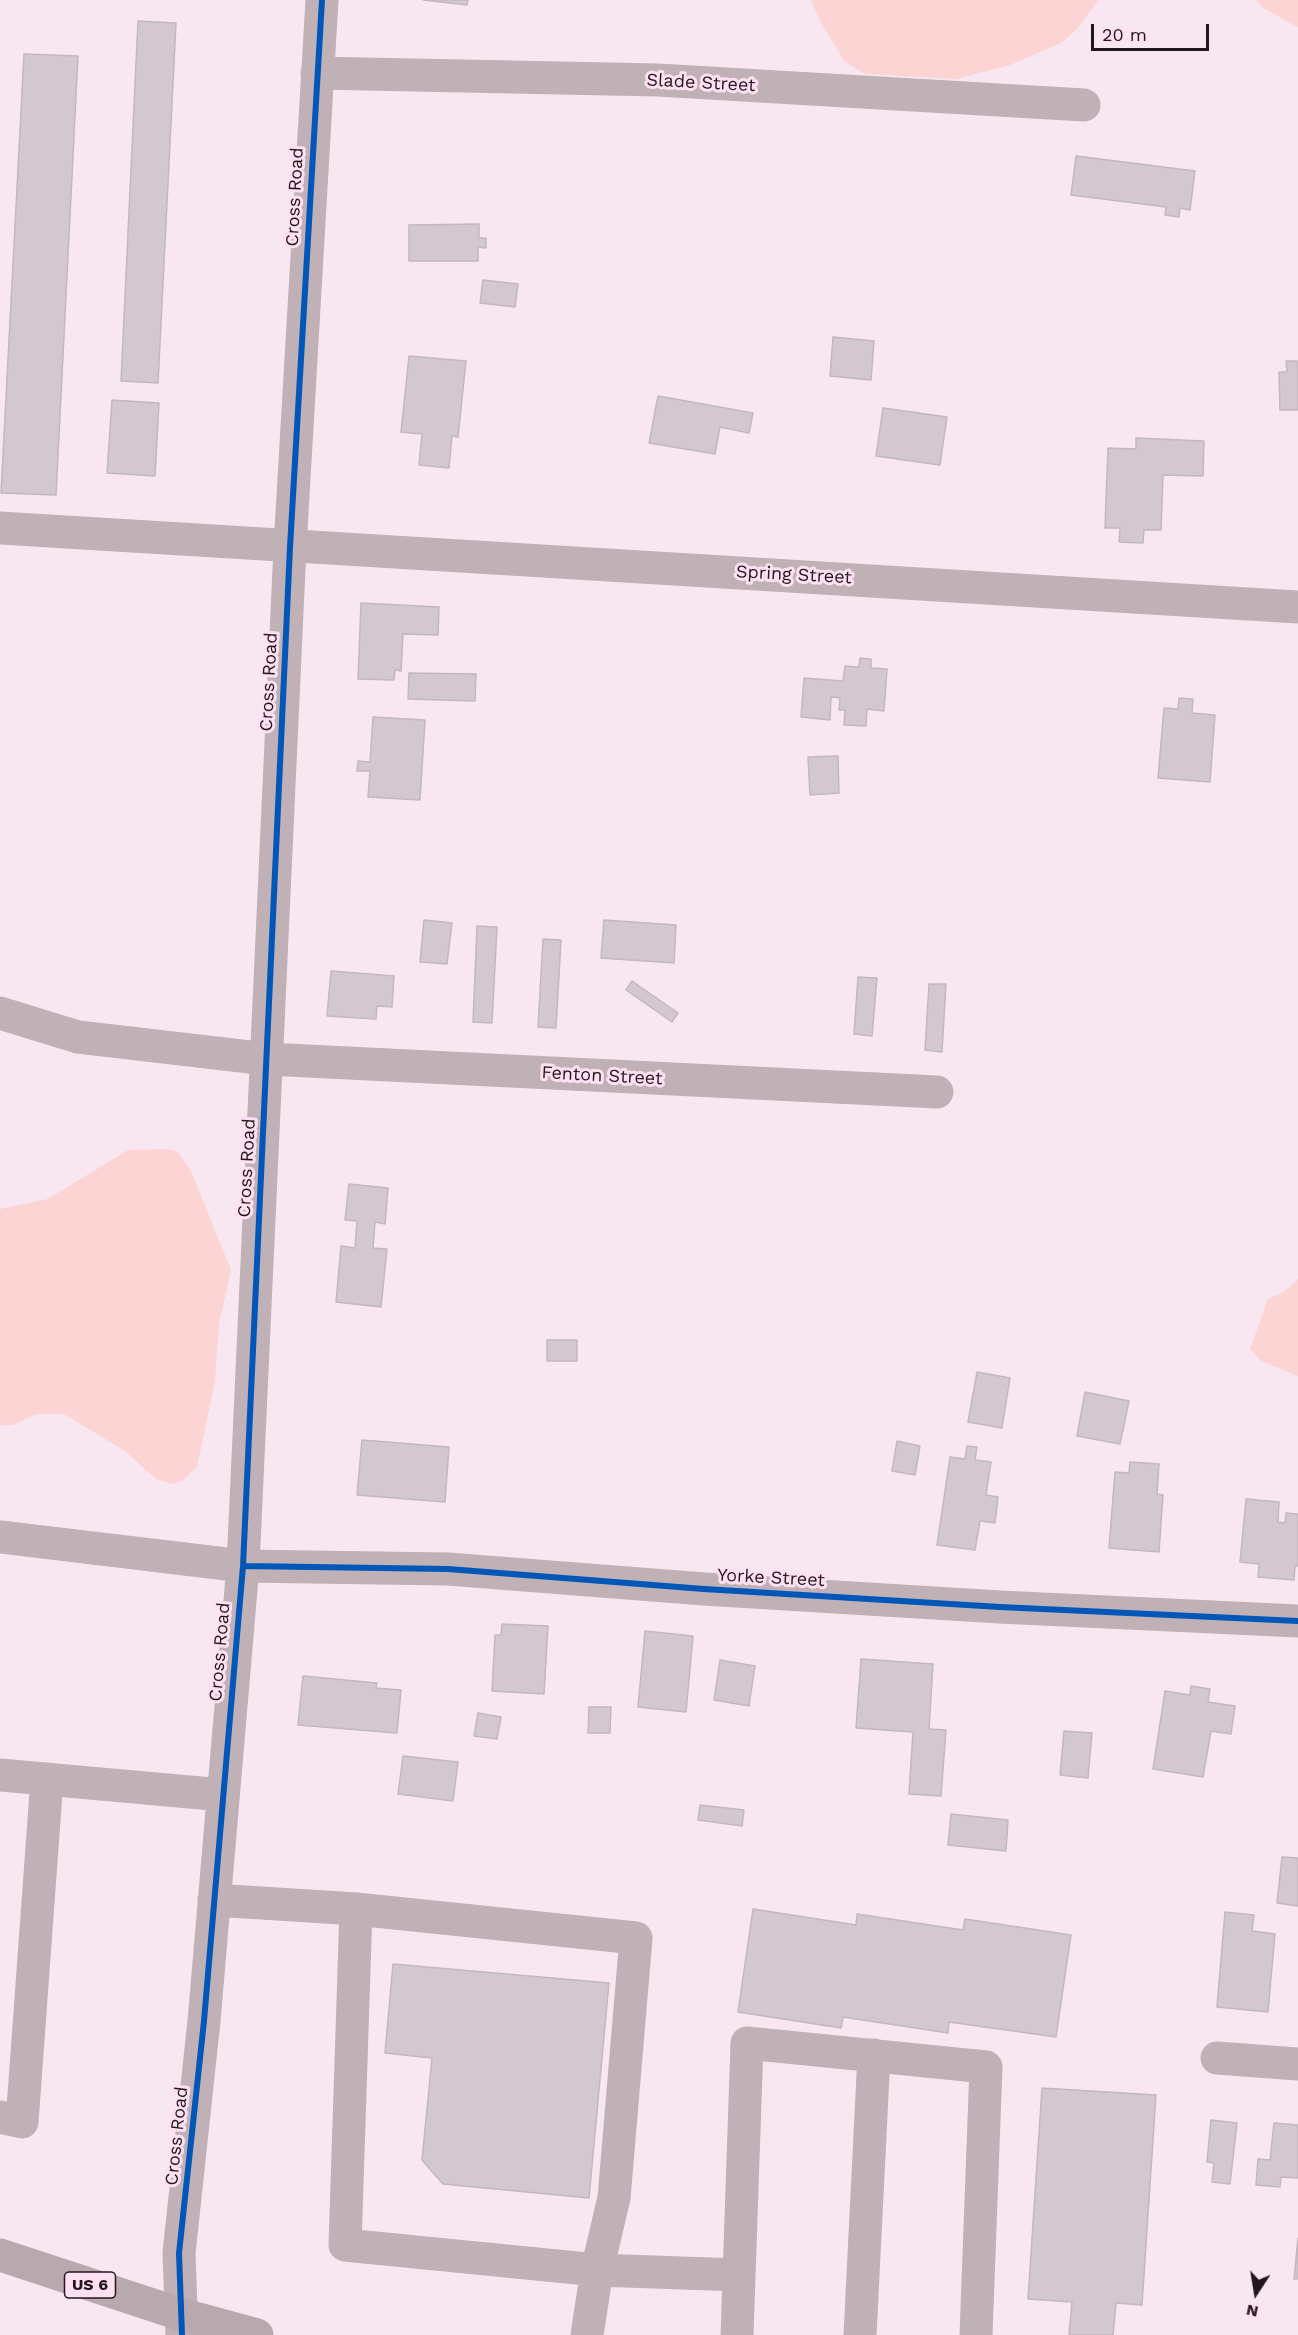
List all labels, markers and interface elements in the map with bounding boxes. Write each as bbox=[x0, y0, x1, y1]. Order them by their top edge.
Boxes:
scale bar bbox=[1094, 12, 1212, 50]
text: 20 m bbox=[1102, 24, 1147, 45]
street label: Slade Street bbox=[646, 69, 756, 97]
street label: Cross Road bbox=[282, 147, 308, 247]
street label: Spring Street bbox=[736, 561, 852, 589]
street label: Cross Road bbox=[256, 632, 282, 732]
street label: Fenton Street bbox=[541, 1062, 663, 1090]
street label: Cross Road bbox=[234, 1118, 260, 1218]
street label: Yorke Street bbox=[717, 1564, 825, 1592]
street label: Cross Road bbox=[205, 1602, 235, 1702]
street label: Cross Road bbox=[161, 2086, 193, 2186]
north arrow bbox=[1226, 2263, 1286, 2323]
road number: US 6 bbox=[64, 2272, 116, 2298]
text: N bbox=[1244, 2301, 1260, 2322]

